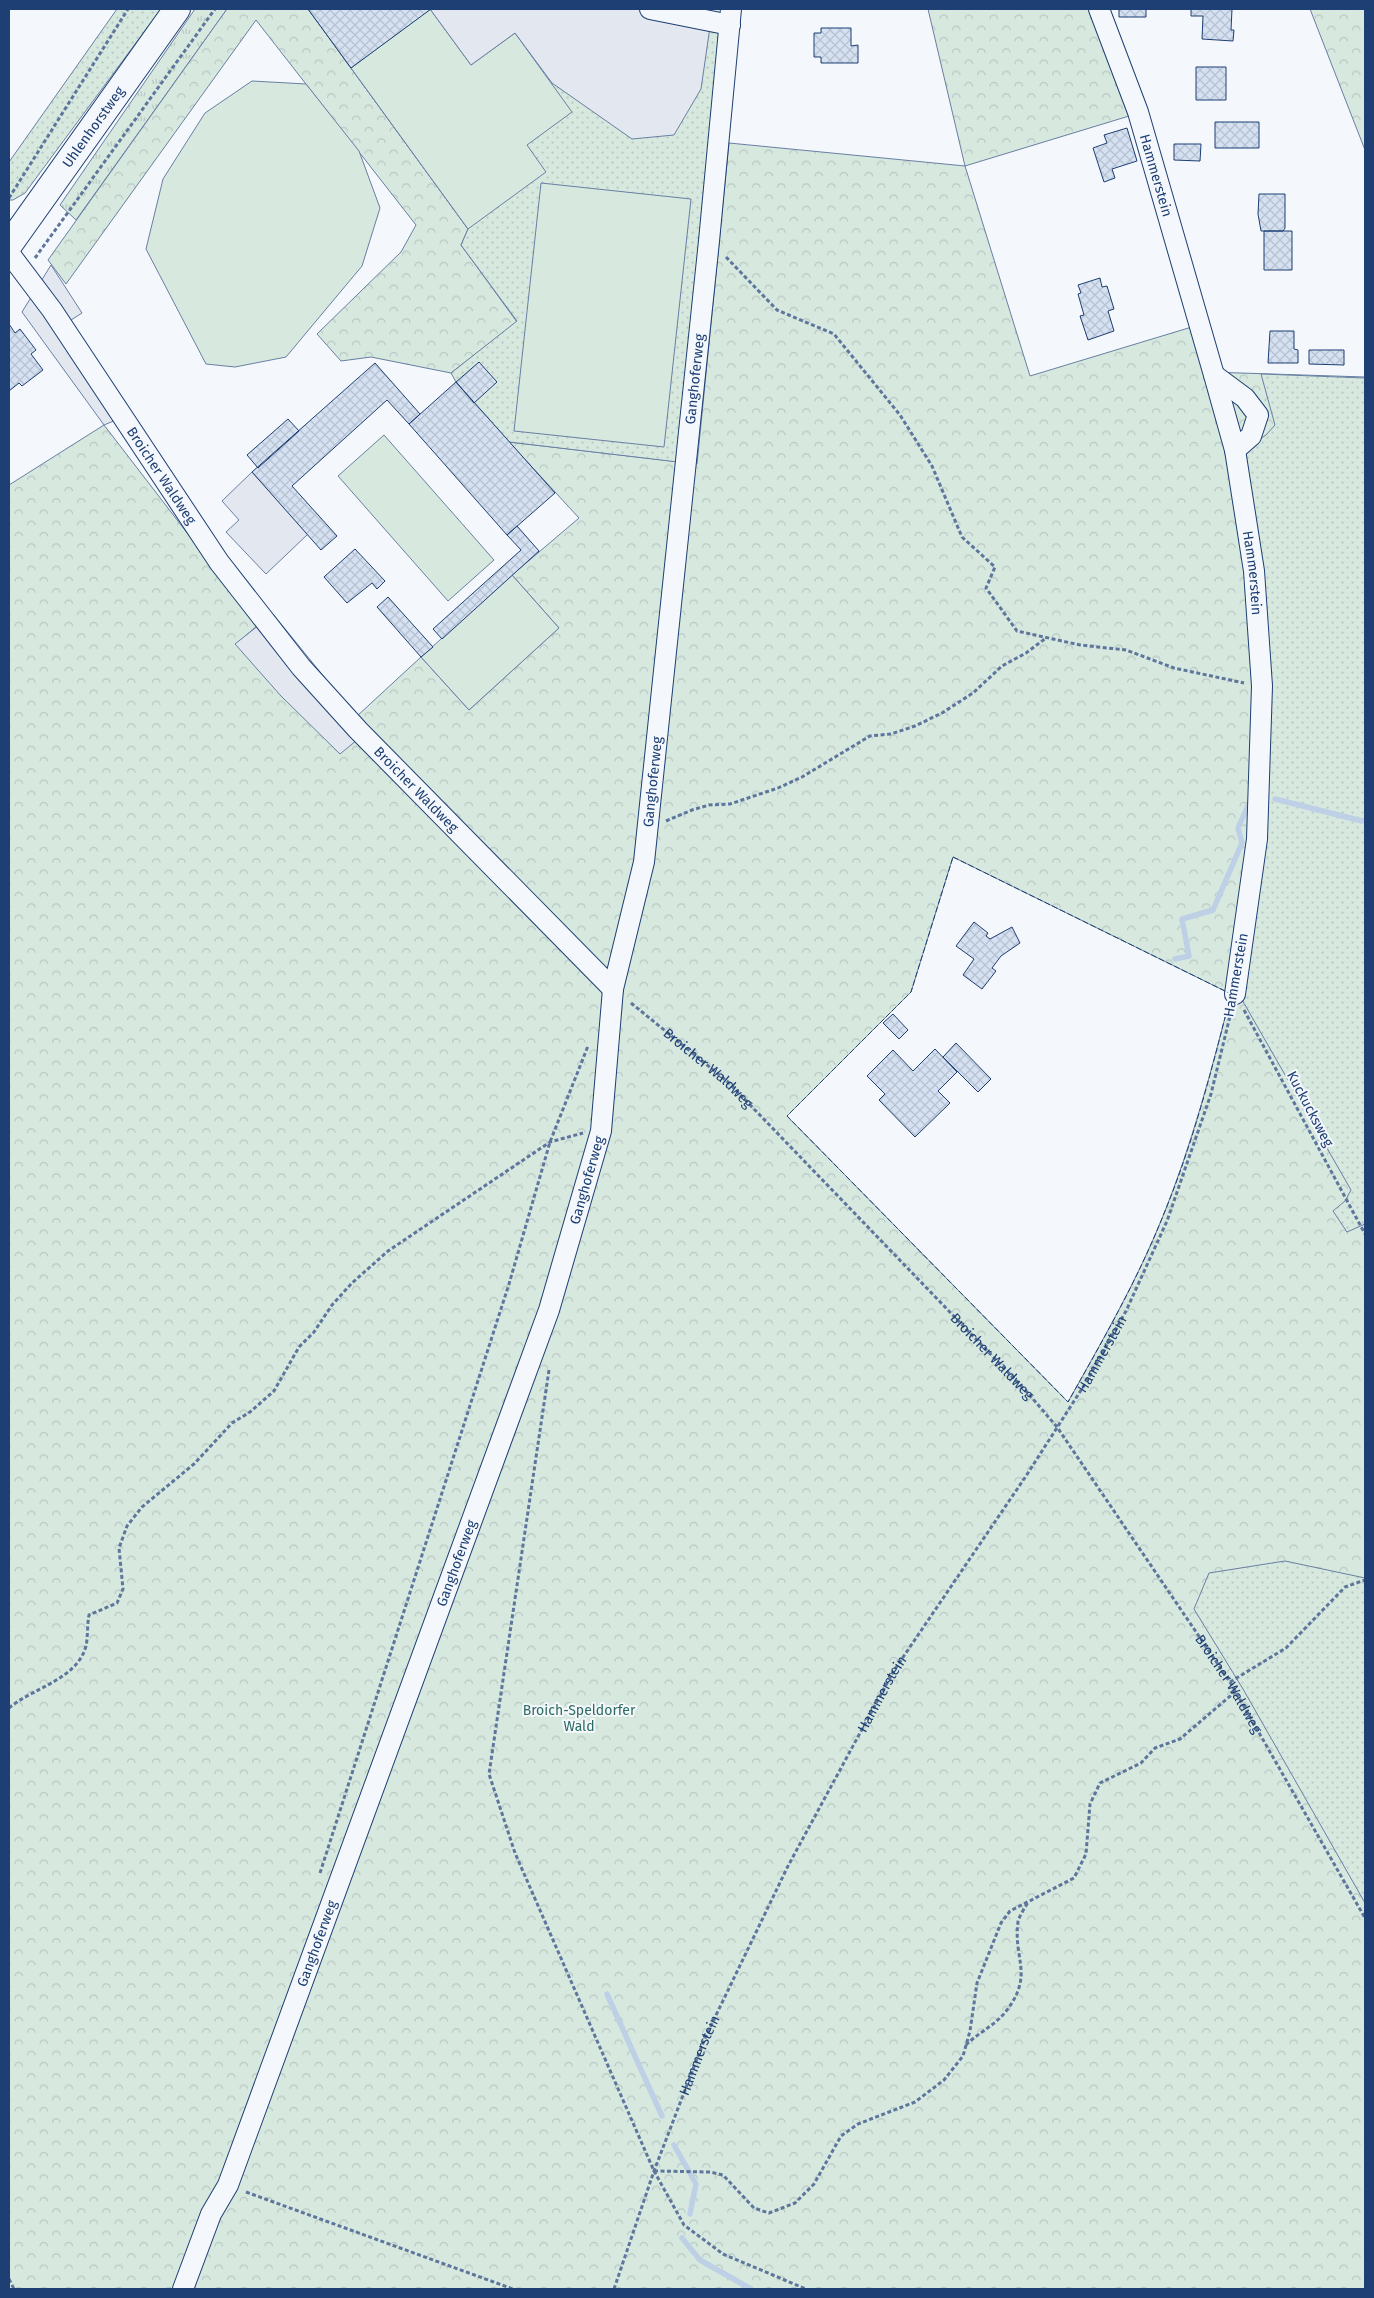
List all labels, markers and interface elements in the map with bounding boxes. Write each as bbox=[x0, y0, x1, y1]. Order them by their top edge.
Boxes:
street label: Uhlenhorstweg bbox=[58, 82, 128, 171]
street label: Hammerstein bbox=[1136, 132, 1176, 219]
street label: Ganghoferweg bbox=[681, 332, 708, 425]
street label: Broicher Waldweg bbox=[123, 424, 201, 528]
street label: Hammerstein bbox=[1239, 529, 1266, 616]
street label: Ganghoferweg bbox=[639, 735, 666, 828]
street label: Broicher Waldweg bbox=[370, 743, 463, 836]
street label: Hammerstein bbox=[1220, 932, 1252, 1018]
street label: Broicher Waldweg bbox=[660, 1024, 757, 1112]
street label: Kuckucksweg bbox=[1283, 1068, 1337, 1150]
street label: Ganghoferweg bbox=[566, 1133, 608, 1226]
street label: Broicher Waldweg bbox=[947, 1309, 1038, 1403]
street label: Hammerstein bbox=[1073, 1313, 1130, 1396]
street label: Ganghoferweg bbox=[432, 1517, 480, 1609]
street label: Broicher Waldweg bbox=[1192, 1631, 1266, 1737]
street label: Hammerstein bbox=[854, 1652, 910, 1735]
park label: Broich-Speldorfer Wald bbox=[523, 1702, 636, 1735]
street label: Ganghoferweg bbox=[293, 1897, 341, 1989]
street label: Hammerstein bbox=[675, 2012, 723, 2098]

